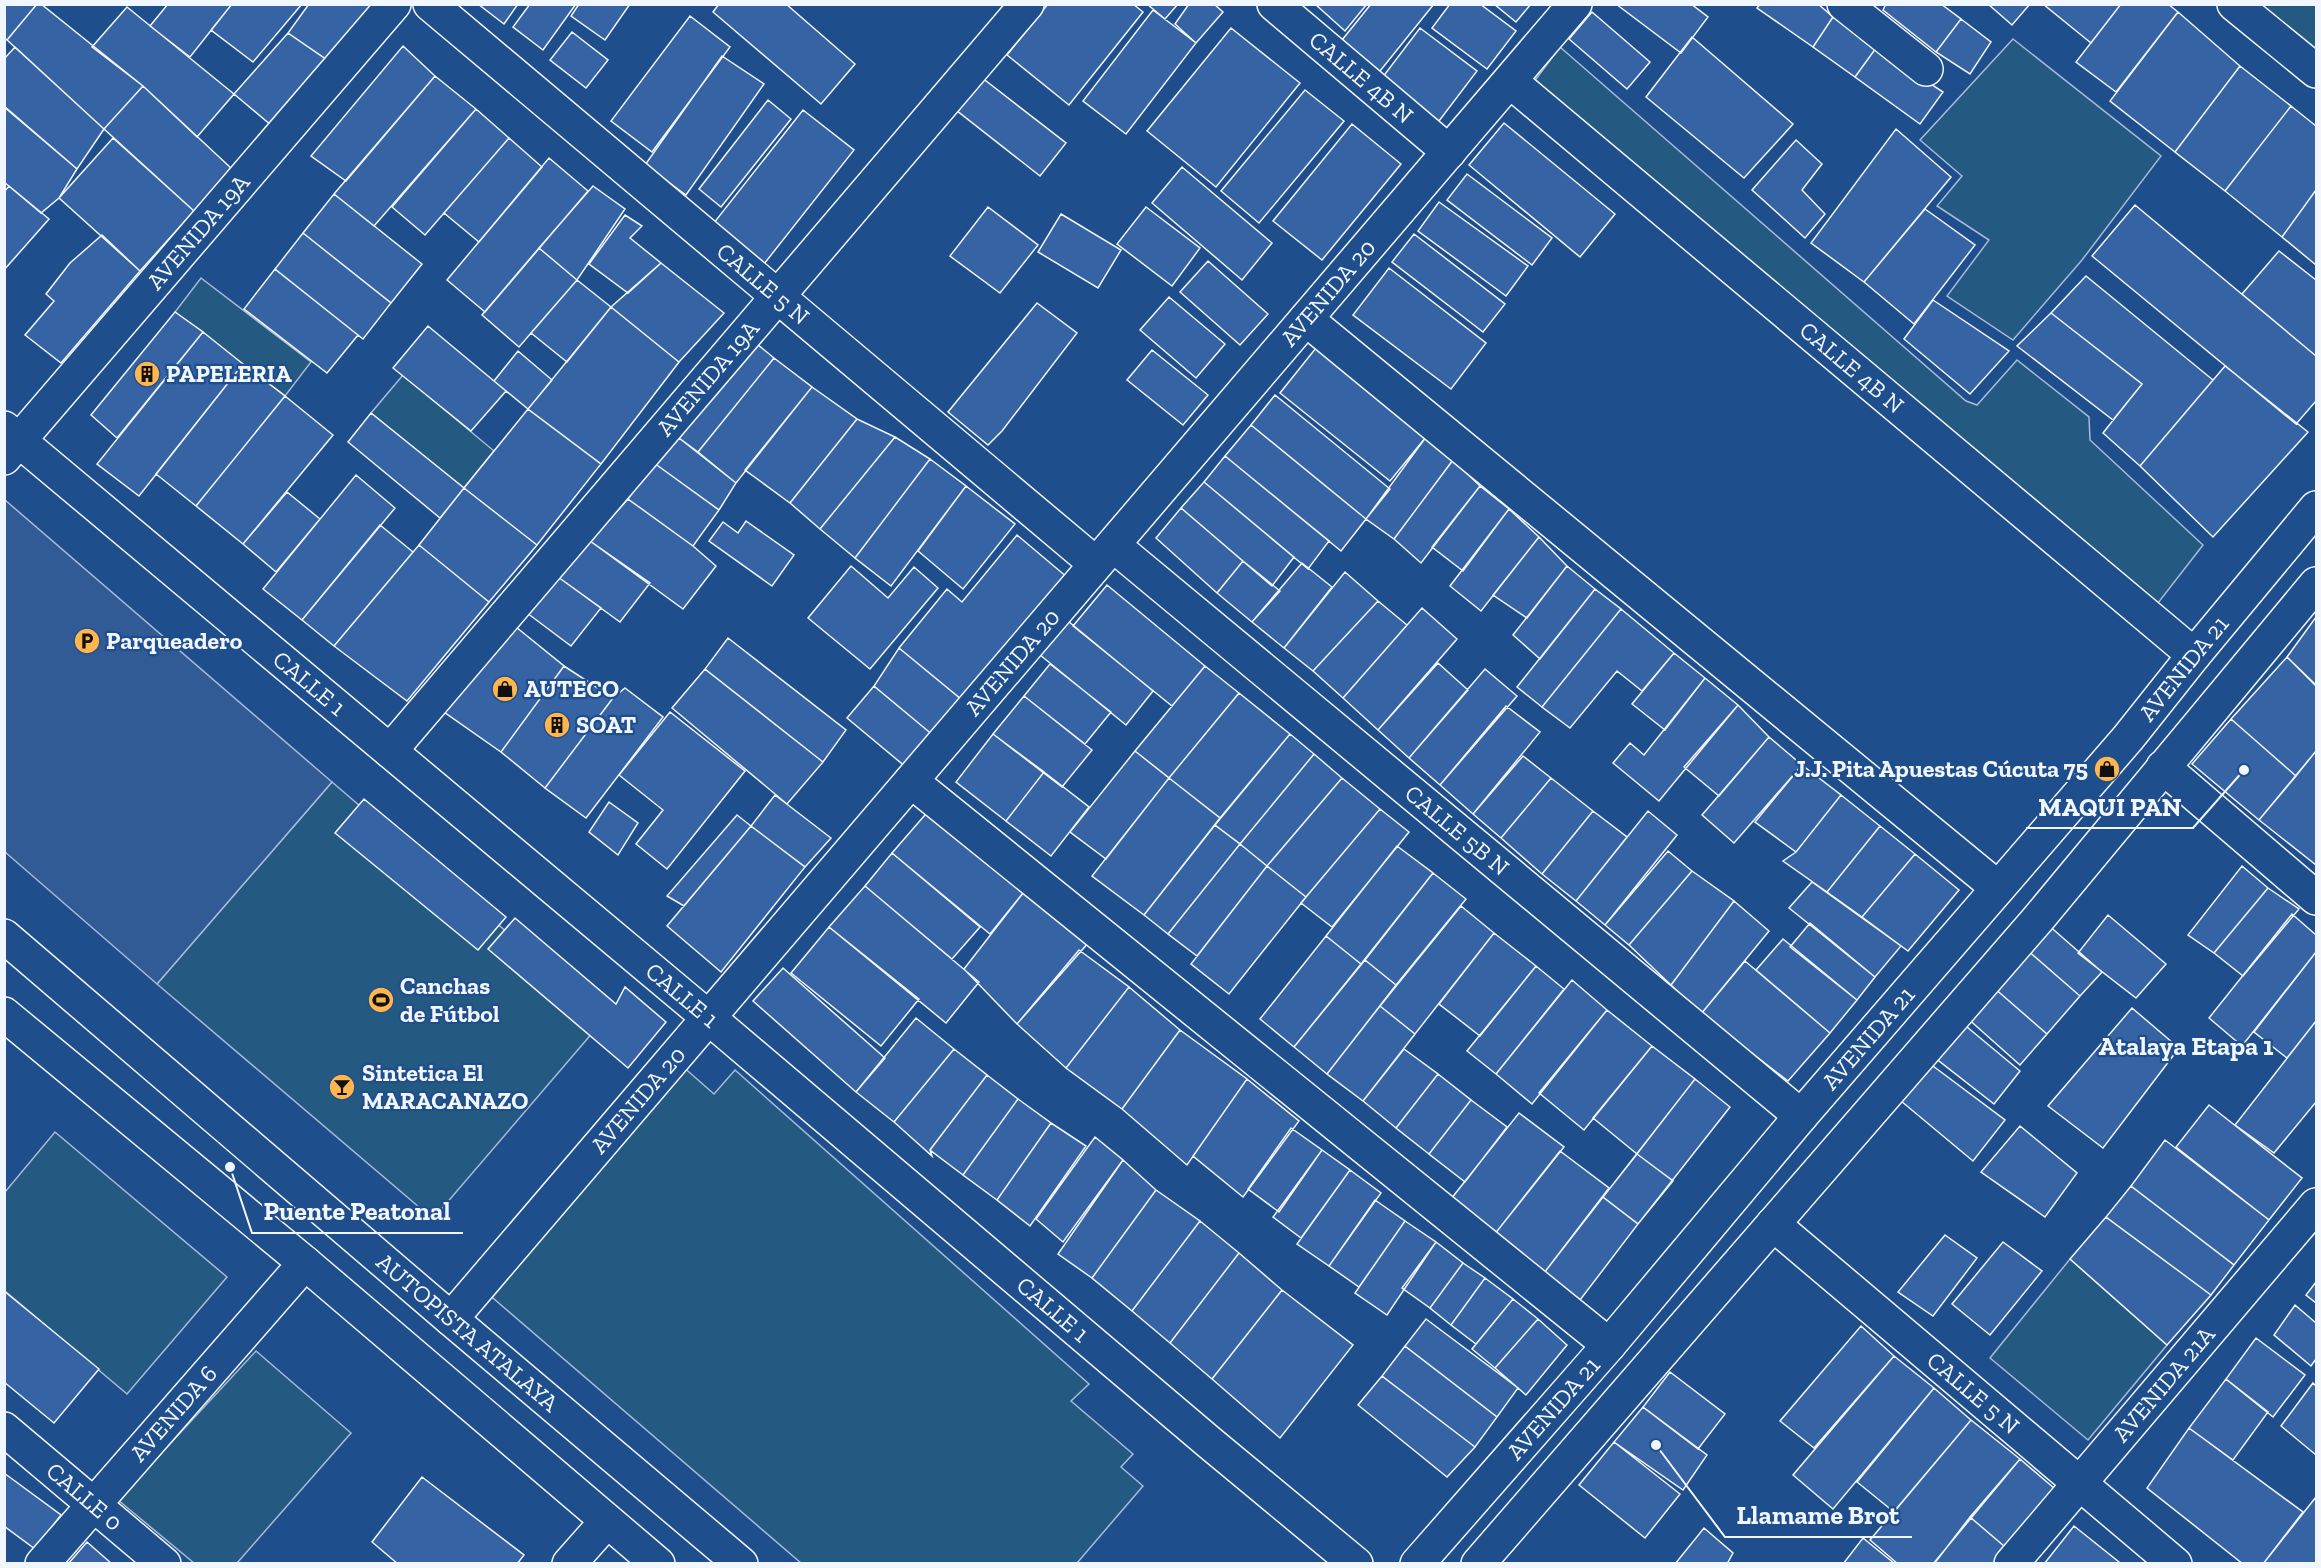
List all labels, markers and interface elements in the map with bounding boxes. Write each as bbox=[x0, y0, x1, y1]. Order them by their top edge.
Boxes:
street label: CALLE 4B N bbox=[1303, 25, 1419, 129]
street label: AVENIDA 19A bbox=[140, 168, 256, 295]
street label: AVENIDA 20 bbox=[1274, 233, 1382, 352]
street label: CALLE 5 N bbox=[711, 236, 816, 331]
street label: AVENIDA 19A bbox=[650, 314, 765, 442]
street label: CALLE 4B N bbox=[1794, 315, 1910, 419]
building icon: PAPELERIA bbox=[132, 359, 162, 389]
place label: PAPELERIA bbox=[166, 359, 292, 388]
street label: AVENIDA 20 bbox=[958, 602, 1066, 721]
street label: AVENIDA 21 bbox=[2132, 610, 2235, 727]
parking icon: Parqueadero bbox=[72, 626, 102, 656]
place label: Parqueadero bbox=[106, 626, 243, 655]
street label: CALLE 1 bbox=[267, 644, 352, 722]
shop icon: AUTECO bbox=[490, 674, 520, 704]
place label: AUTECO bbox=[524, 674, 619, 703]
building icon: SOAT bbox=[542, 710, 572, 740]
place label: SOAT bbox=[576, 710, 637, 739]
place label: J.J. Pita Apuestas Cúcuta 75 bbox=[1794, 754, 2088, 783]
shop icon: J.J. Pita Apuestas Cúcuta 75 bbox=[2092, 754, 2122, 784]
street label: CALLE 5B N bbox=[1399, 778, 1515, 882]
callout: MAQUI PAN bbox=[2026, 784, 2193, 828]
text: MAQUI PAN bbox=[2038, 791, 2182, 823]
street label: CALLE 1 bbox=[640, 956, 725, 1034]
place label: Canchas de Fútbol bbox=[400, 971, 500, 1028]
street label: AVENIDA 21 bbox=[1815, 980, 1920, 1095]
sports icon: Canchas de Fútbol bbox=[366, 985, 396, 1015]
district label: Atalaya Etapa 1 bbox=[2098, 1030, 2274, 1062]
street label: AVENIDA 20 bbox=[584, 1040, 692, 1159]
place label: Sintetica El MARACANAZO bbox=[362, 1058, 528, 1115]
bar icon: Sintetica El MARACANAZO bbox=[327, 1072, 357, 1102]
callout: Puente Peatonal bbox=[252, 1189, 463, 1233]
text: Puente Peatonal bbox=[263, 1195, 451, 1227]
street label: AUTOPISTA ATALAYA bbox=[371, 1247, 565, 1418]
street label: CALLE 1 bbox=[1011, 1270, 1095, 1348]
street label: AVENIDA 21A bbox=[2106, 1320, 2221, 1448]
street label: CALLE 5 N bbox=[1921, 1345, 2026, 1440]
street label: AVENIDA 21 bbox=[1500, 1351, 1606, 1465]
street label: AVENIDA 6 bbox=[123, 1359, 223, 1467]
street label: CALLE 0 bbox=[41, 1456, 129, 1537]
callout: Llamame Brot bbox=[1725, 1493, 1912, 1537]
text: Llamame Brot bbox=[1737, 1499, 1900, 1531]

